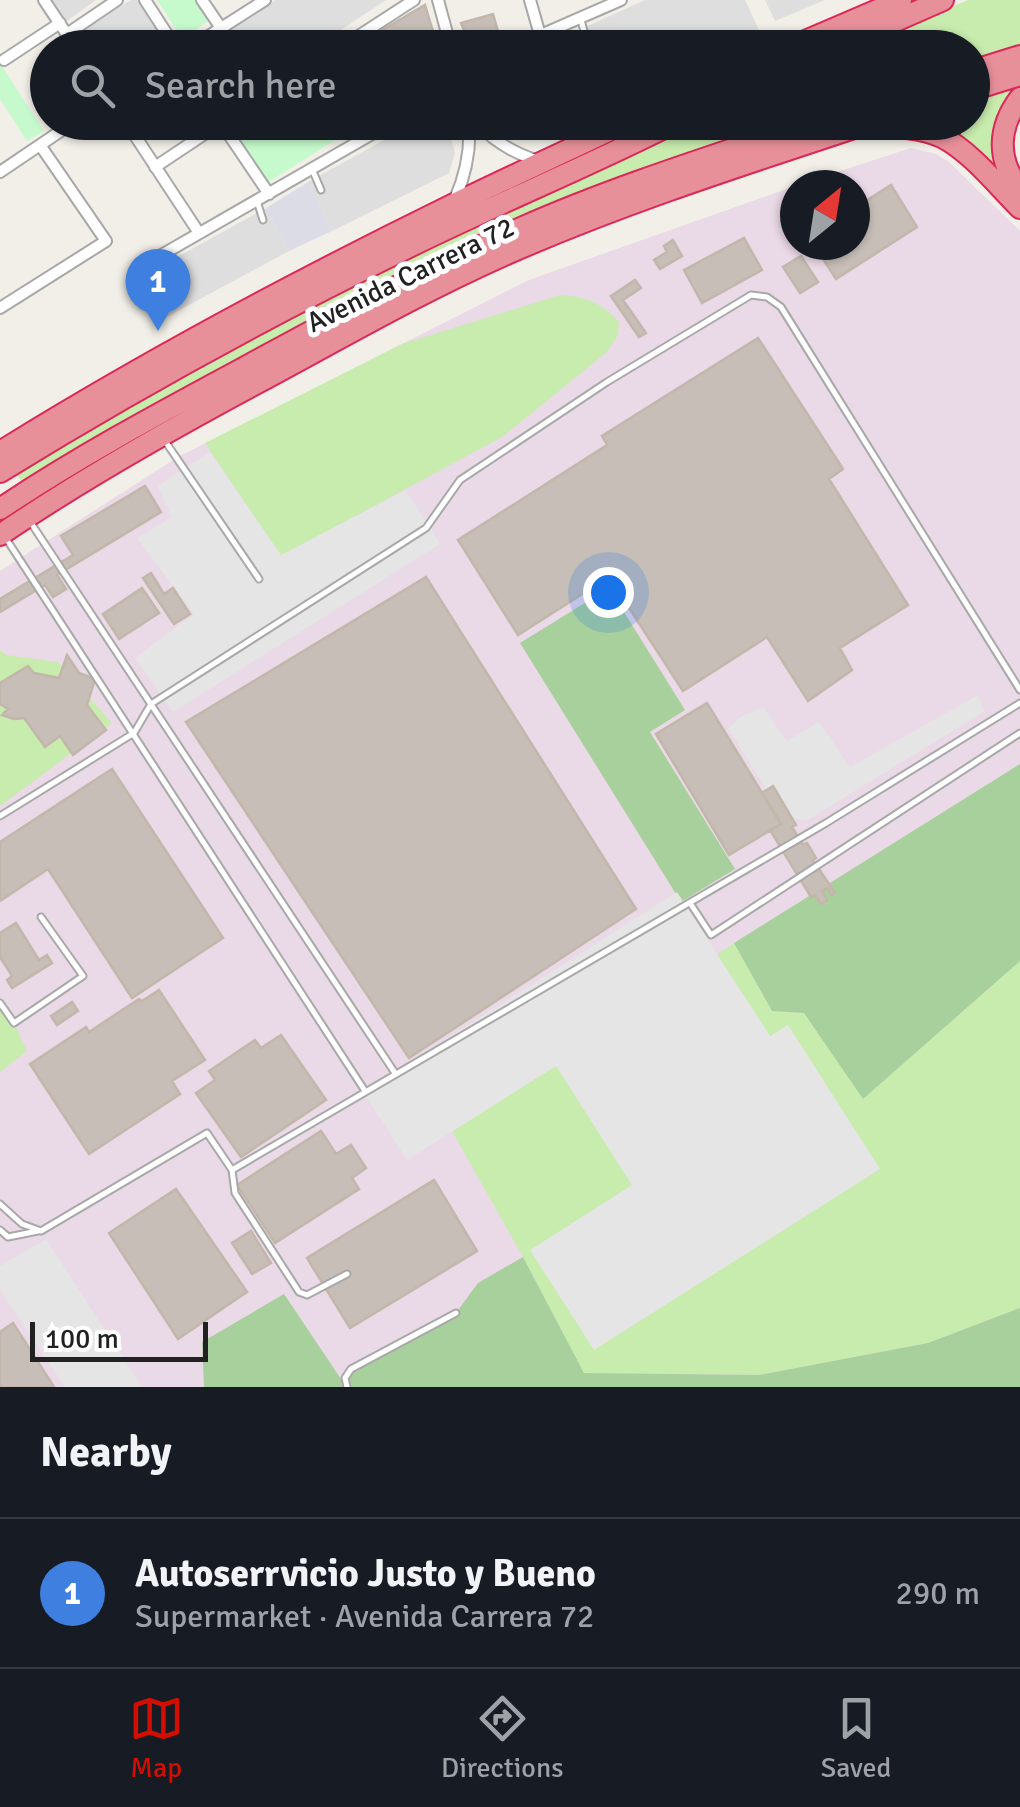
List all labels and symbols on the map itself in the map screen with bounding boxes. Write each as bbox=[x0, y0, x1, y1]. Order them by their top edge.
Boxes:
north arrow bbox=[780, 170, 870, 260]
street label: Avenida Carrera 72 bbox=[301, 210, 520, 340]
pin: 1 bbox=[126, 248, 190, 331]
your location bbox=[583, 567, 634, 618]
scale bar bbox=[30, 1317, 208, 1362]

